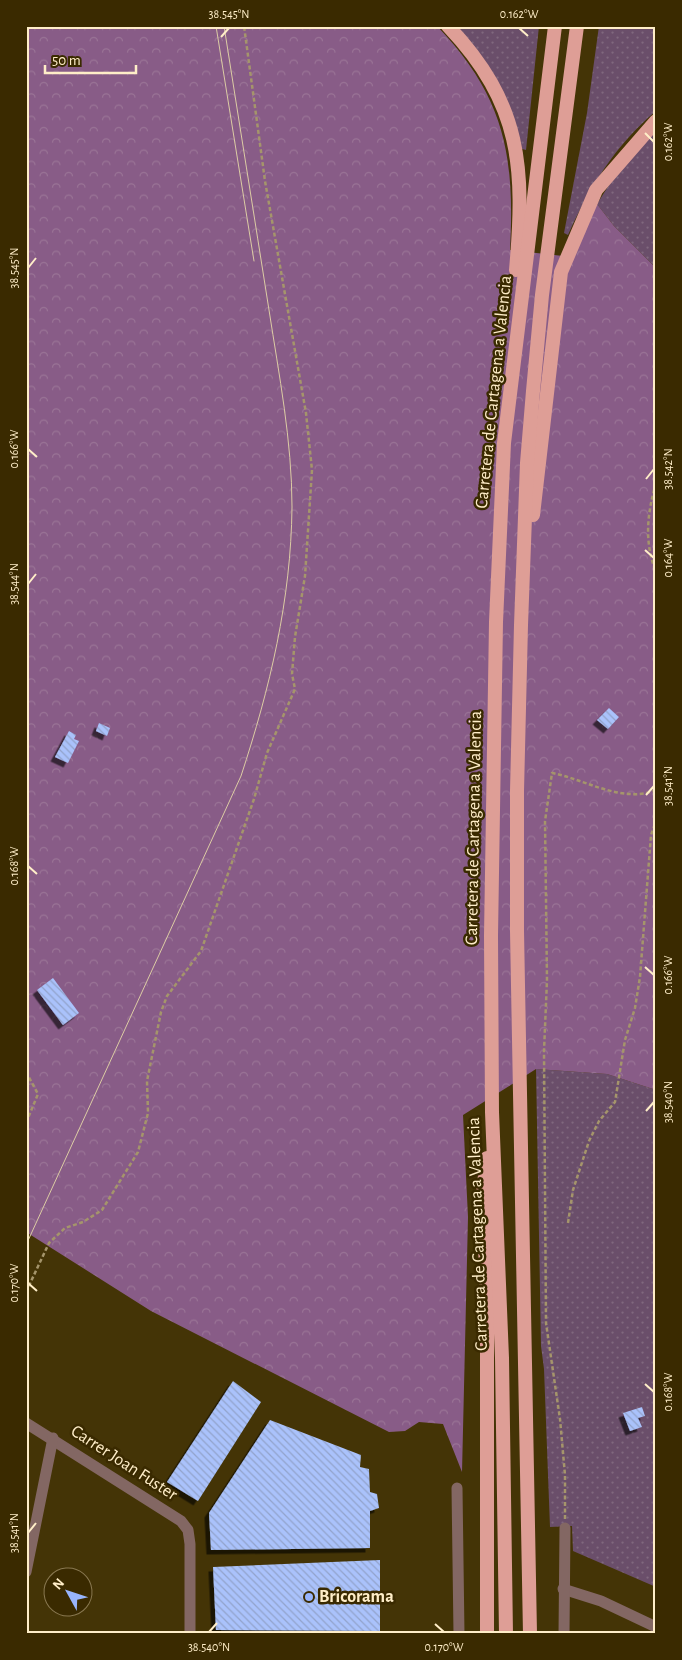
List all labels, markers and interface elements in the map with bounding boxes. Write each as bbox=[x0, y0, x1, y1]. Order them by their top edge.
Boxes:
text: 38.545°N bbox=[209, 8, 249, 20]
text: 0.162°W bbox=[500, 8, 539, 20]
scale bar bbox=[45, 42, 136, 74]
text: 50 m bbox=[52, 53, 81, 68]
text: 0.162°W bbox=[662, 122, 674, 161]
text: 38.545°N bbox=[8, 248, 20, 288]
street label: Carretera de Cartagena a Valencia bbox=[473, 275, 515, 509]
text: 0.166°W bbox=[8, 429, 20, 468]
text: 38.542°N bbox=[662, 448, 674, 490]
text: 0.164°W bbox=[662, 538, 674, 578]
text: 38.544°N bbox=[8, 563, 20, 605]
street label: Carretera de Cartagena a Valencia bbox=[463, 711, 485, 945]
text: 38.541°N bbox=[662, 766, 674, 806]
text: 0.168°W bbox=[8, 846, 20, 885]
text: 0.166°W bbox=[662, 955, 674, 994]
text: 38.540°N bbox=[662, 1081, 674, 1123]
street label: Carretera de Cartagena a Valencia bbox=[465, 1117, 491, 1351]
text: 0.170°W bbox=[8, 1263, 20, 1302]
text: 0.168°W bbox=[662, 1372, 674, 1411]
street label: Carrer Joan Fuster bbox=[67, 1422, 181, 1504]
text: 38.541°N bbox=[8, 1513, 20, 1553]
north arrow bbox=[42, 1568, 92, 1618]
text: N bbox=[50, 1576, 67, 1593]
place label: Bricorama bbox=[319, 1588, 394, 1606]
marker: Bricorama bbox=[303, 1591, 315, 1603]
text: 38.540°N bbox=[188, 1641, 230, 1653]
text: 0.170°W bbox=[425, 1641, 464, 1653]

